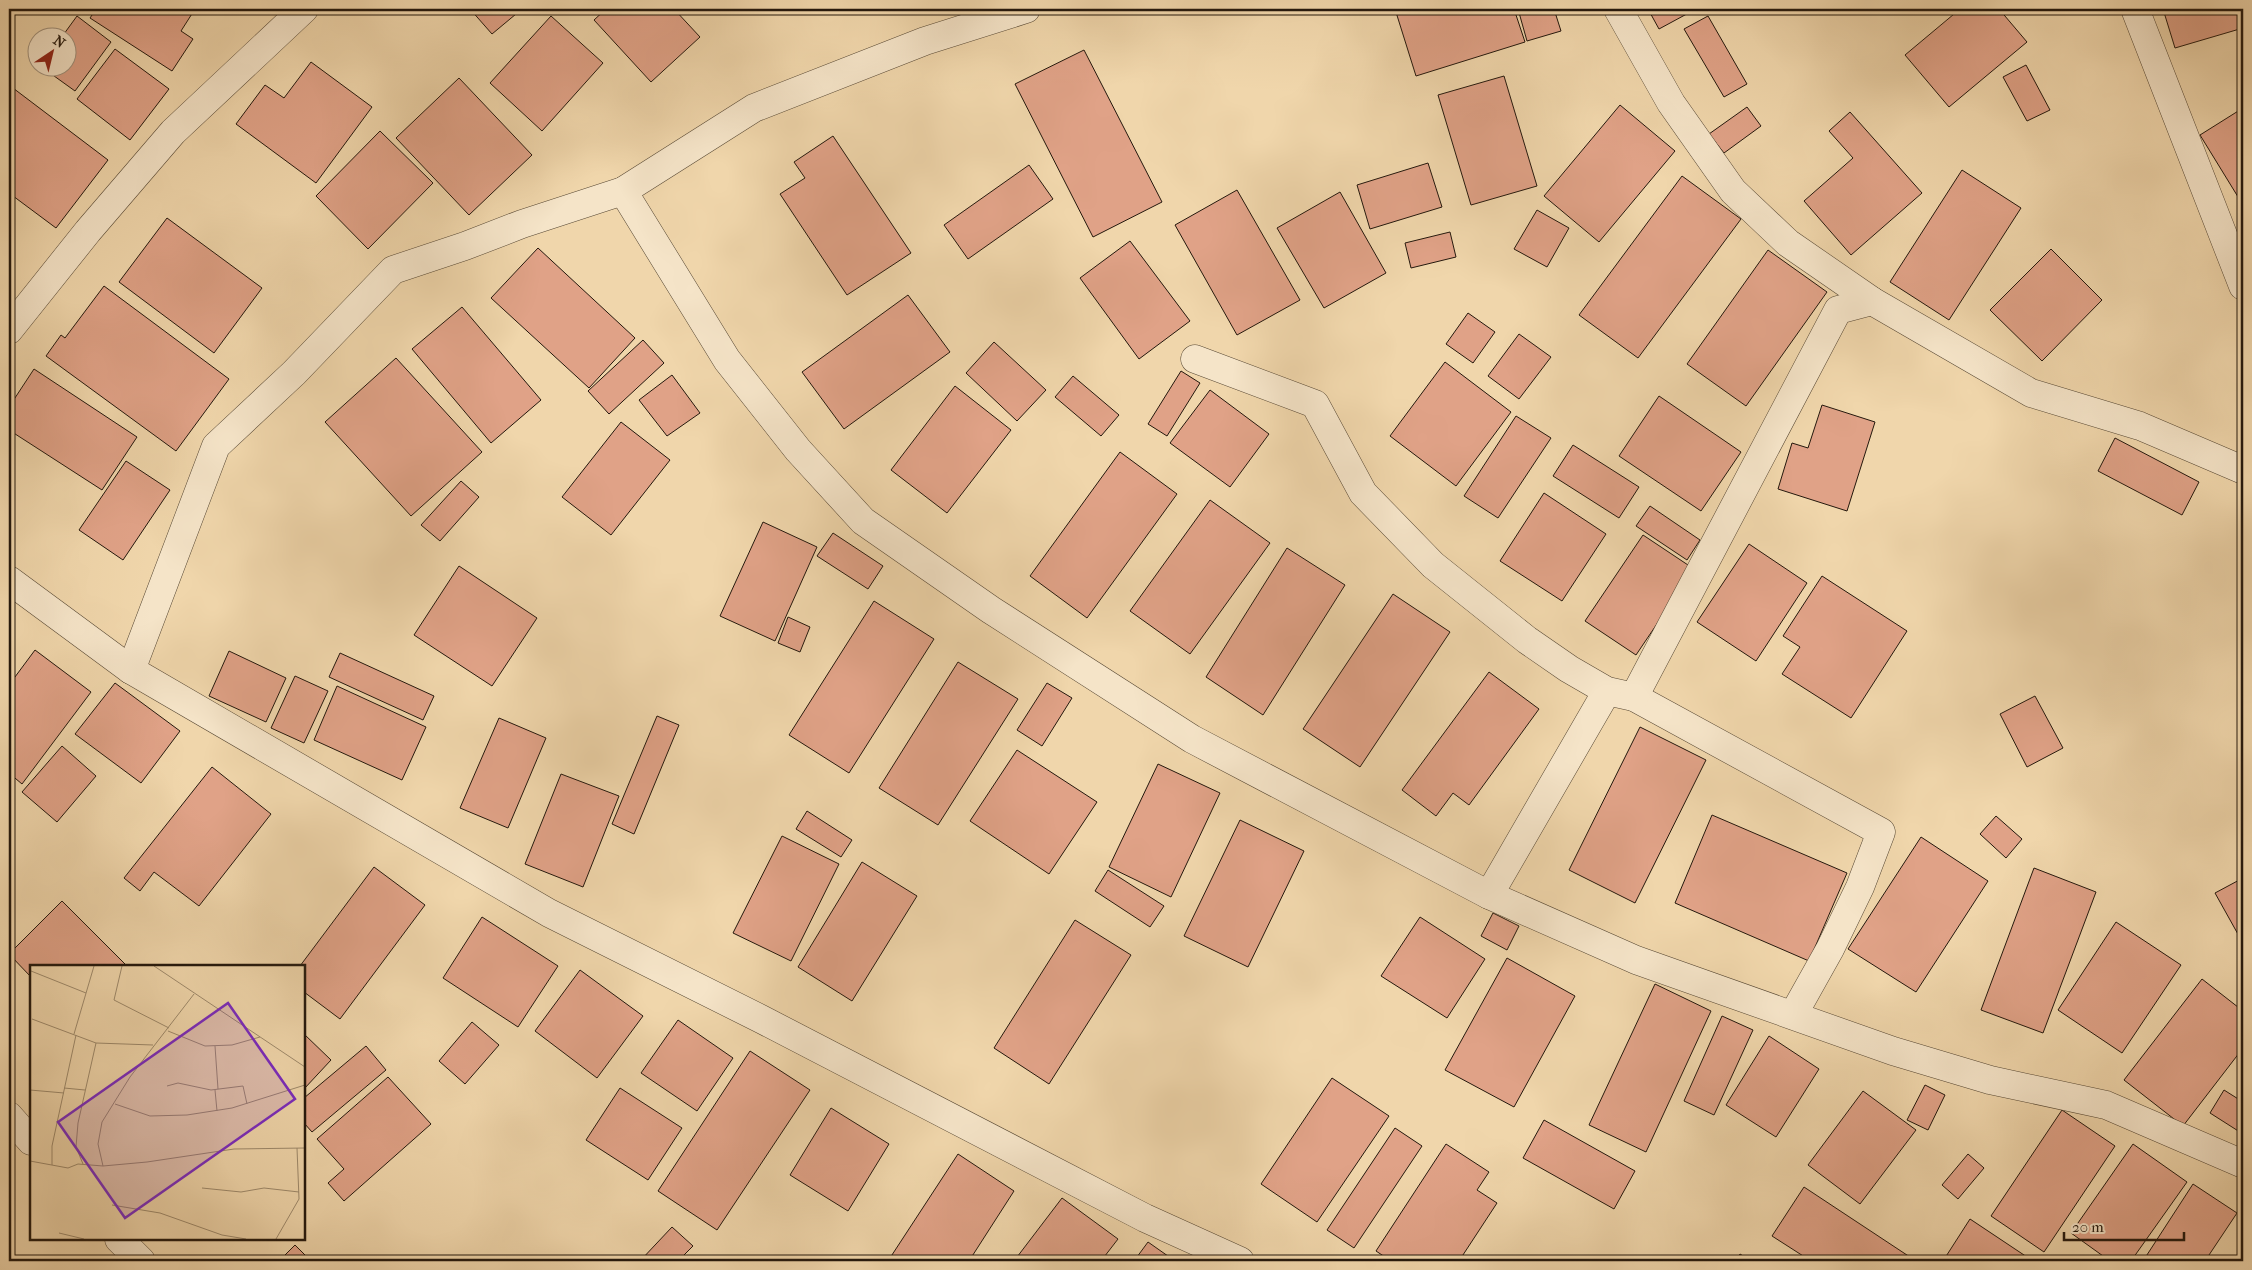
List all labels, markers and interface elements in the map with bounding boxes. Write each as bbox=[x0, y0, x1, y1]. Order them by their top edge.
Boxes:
north arrow bbox=[28, 28, 78, 78]
text: N bbox=[50, 32, 69, 52]
inset map bbox=[30, 965, 305, 1240]
scale bar bbox=[2064, 1210, 2184, 1242]
text: 20 m bbox=[2072, 1218, 2104, 1236]

